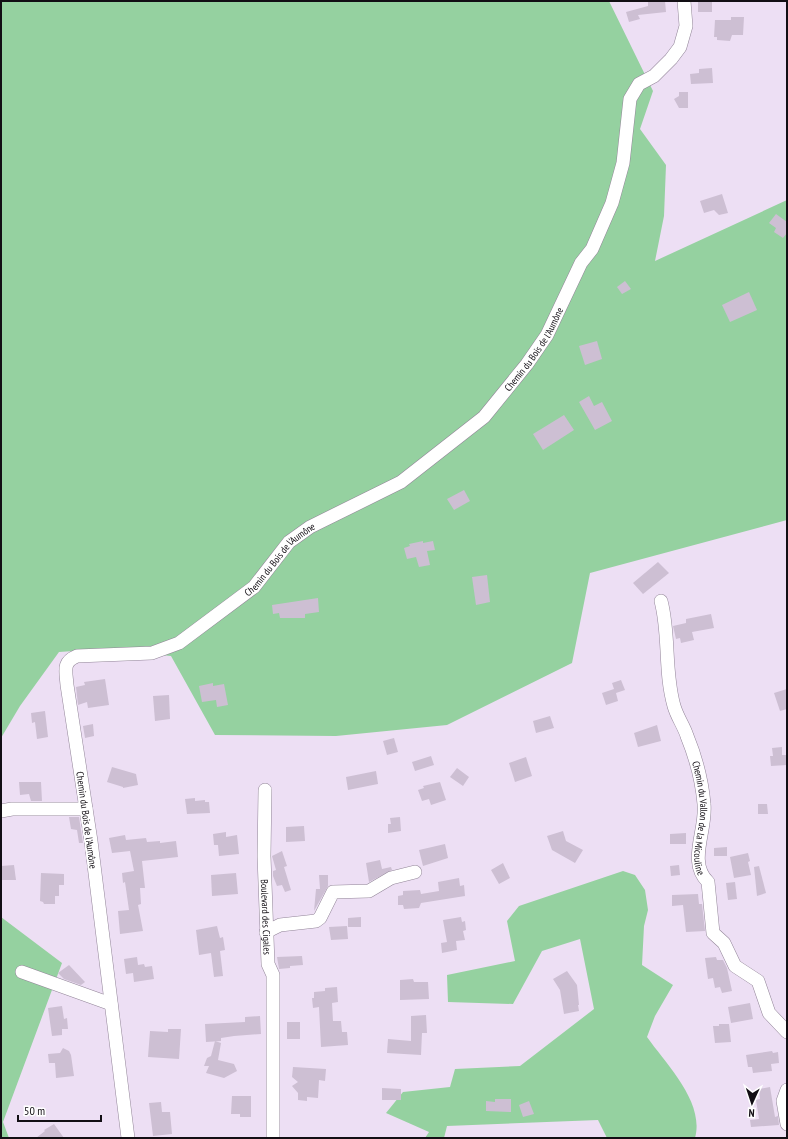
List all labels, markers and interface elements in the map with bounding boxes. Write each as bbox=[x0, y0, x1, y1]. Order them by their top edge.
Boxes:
street label: Chemin du Bois de l'Aumône bbox=[502, 305, 566, 394]
street label: Chemin du Bois de l'Aumône bbox=[242, 520, 317, 599]
street label: Chemin du Vallon de la Micouline bbox=[689, 759, 710, 878]
street label: Chemin du Bois de l'Aumône bbox=[73, 771, 100, 869]
street label: Boulevard des Cigales bbox=[258, 879, 274, 956]
north arrow bbox=[732, 1083, 772, 1123]
scale bar bbox=[18, 1097, 101, 1123]
text: 50 m bbox=[24, 1103, 45, 1118]
text: N bbox=[748, 1106, 755, 1120]

